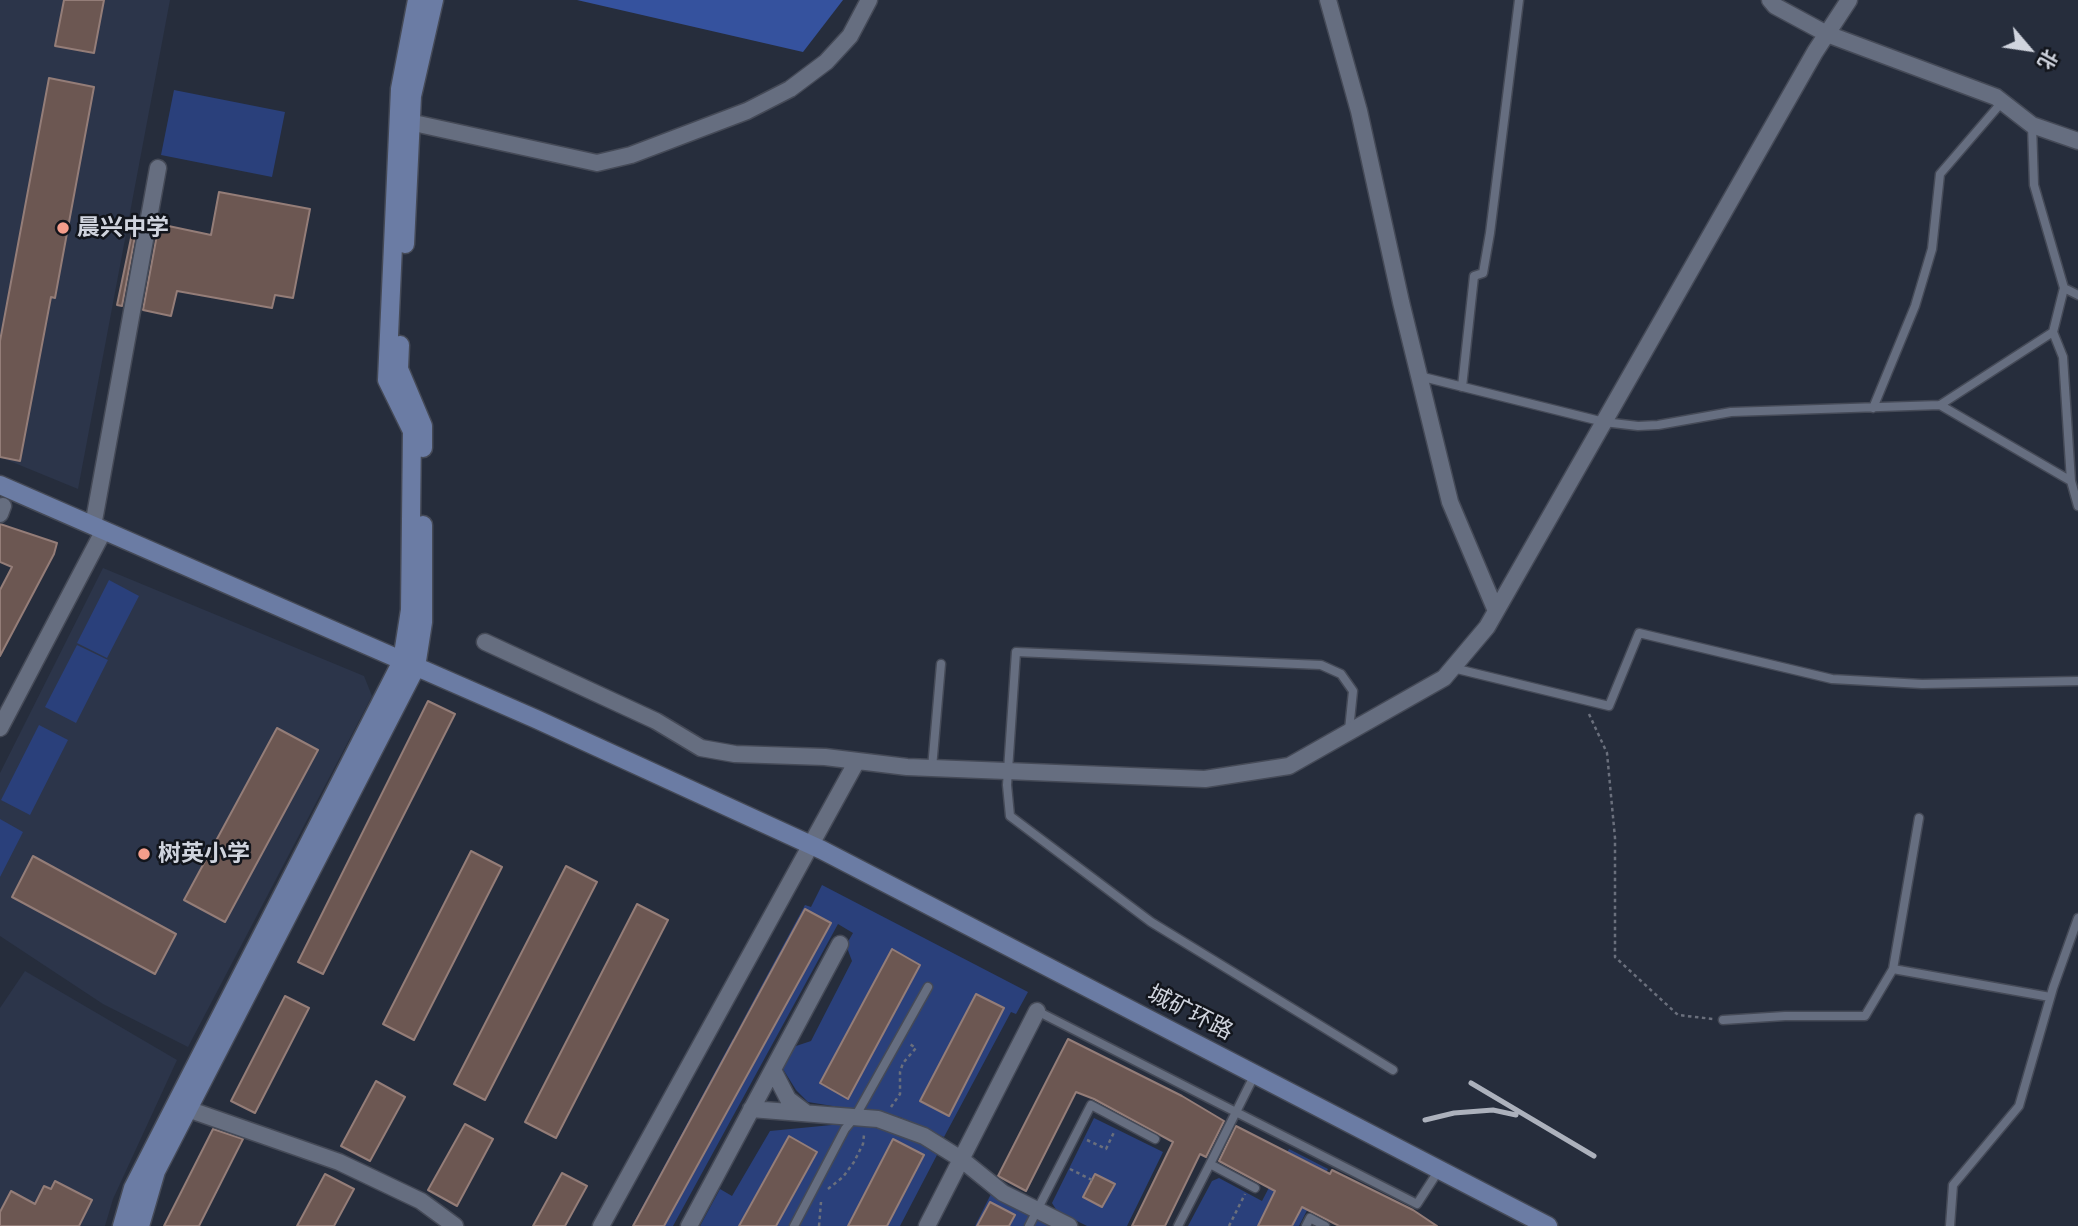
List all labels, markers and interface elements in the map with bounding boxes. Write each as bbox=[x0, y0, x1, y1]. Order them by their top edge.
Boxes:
north arrow bbox=[1994, 14, 2064, 84]
text: 北 bbox=[2033, 46, 2062, 73]
place label: 晨兴中学 bbox=[77, 214, 169, 242]
marker: 晨兴中学 bbox=[55, 220, 71, 236]
place label: 树英小学 bbox=[158, 840, 250, 868]
marker: 树英小学 bbox=[136, 846, 152, 862]
street label: 城矿环路 bbox=[1143, 980, 1237, 1046]

